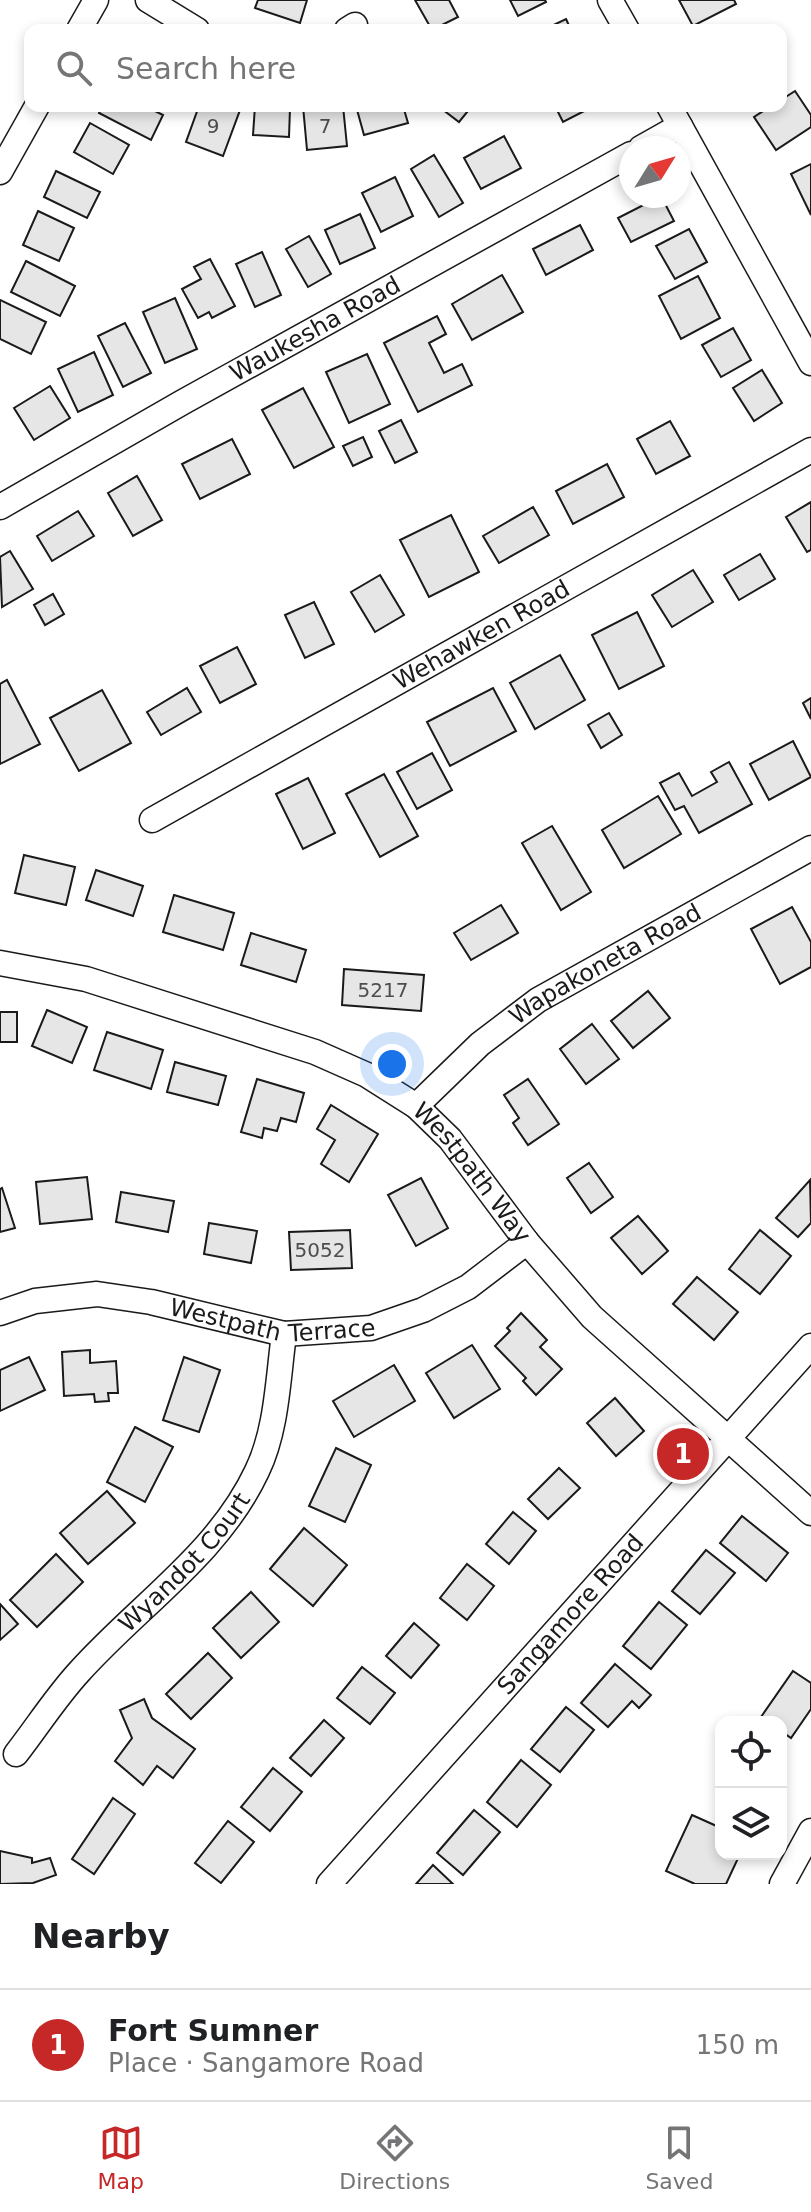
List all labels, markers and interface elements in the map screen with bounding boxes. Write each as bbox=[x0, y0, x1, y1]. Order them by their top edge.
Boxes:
search box bbox=[24, 24, 787, 112]
icon: search bbox=[52, 46, 96, 90]
text: Search here bbox=[116, 51, 296, 86]
house number: 9 bbox=[207, 114, 219, 138]
house number: 7 bbox=[319, 114, 331, 138]
north arrow bbox=[619, 136, 691, 208]
street label: Waukesha Road bbox=[225, 271, 405, 387]
street label: Wehawken Road bbox=[389, 574, 575, 696]
street label: Wapakoneta Road bbox=[504, 898, 706, 1031]
house number: 5217 bbox=[358, 978, 408, 1002]
your location bbox=[372, 1044, 412, 1084]
street label: Westpath Way bbox=[407, 1097, 537, 1248]
house number: 5052 bbox=[295, 1238, 345, 1262]
street label: Westpath Terrace bbox=[167, 1293, 376, 1348]
pin: 1 bbox=[657, 1424, 709, 1484]
street label: Wyandot Court bbox=[113, 1488, 256, 1638]
street label: Sangamore Road bbox=[492, 1529, 649, 1700]
map controls bbox=[715, 1716, 787, 1860]
button: locate bbox=[715, 1716, 787, 1788]
button: layers bbox=[715, 1788, 787, 1860]
text: Nearby bbox=[32, 1916, 170, 1956]
text: Fort Sumner bbox=[108, 2013, 318, 2048]
text: 1 bbox=[49, 2030, 67, 2060]
text: 150 m bbox=[696, 2030, 779, 2060]
text: Place · Sangamore Road bbox=[108, 2048, 424, 2078]
tab: Map bbox=[98, 2121, 144, 2194]
tab: Directions bbox=[339, 2121, 450, 2194]
tab: Saved bbox=[645, 2121, 713, 2194]

